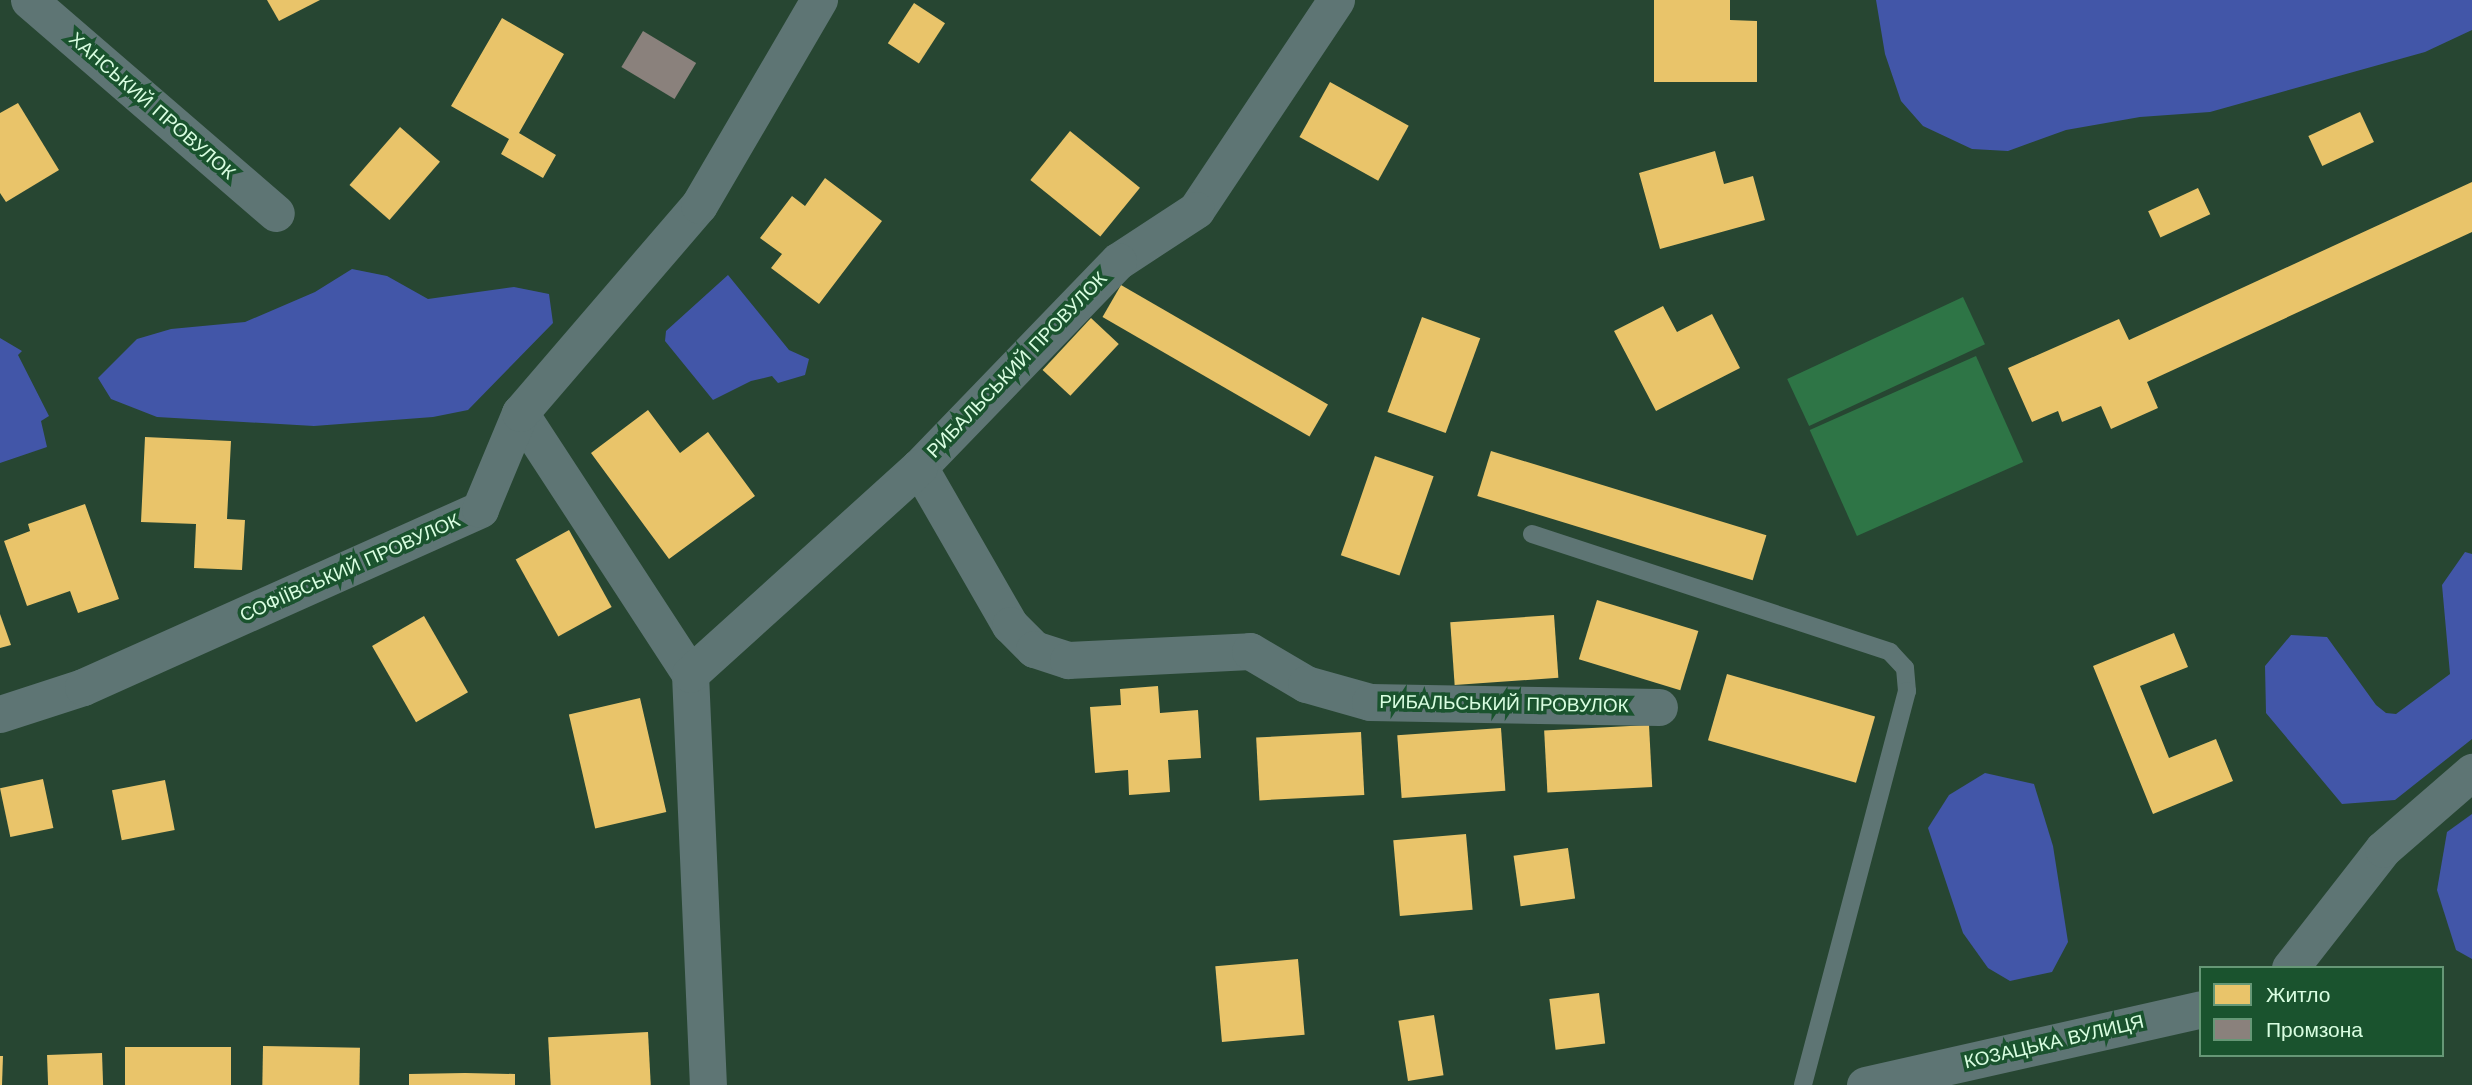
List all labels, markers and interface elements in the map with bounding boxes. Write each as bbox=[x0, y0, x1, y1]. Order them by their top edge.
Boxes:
street label: ХАНСЬКИЙ ПРОВУЛОК bbox=[64, 28, 240, 184]
street label: РИБАЛЬСЬКИЙ ПРОВУЛОК bbox=[922, 267, 1112, 463]
street label: СОФІЇВСЬКИЙ ПРОВУЛОК bbox=[236, 509, 464, 627]
street label: РИБАЛЬСЬКИЙ ПРОВУЛОК bbox=[1379, 690, 1629, 718]
legend bbox=[2199, 966, 2444, 1057]
text: Житло bbox=[2266, 982, 2330, 1007]
street label: КОЗАЦЬКА ВУЛИЦЯ bbox=[1962, 1010, 2146, 1074]
text: Промзона bbox=[2266, 1017, 2363, 1042]

